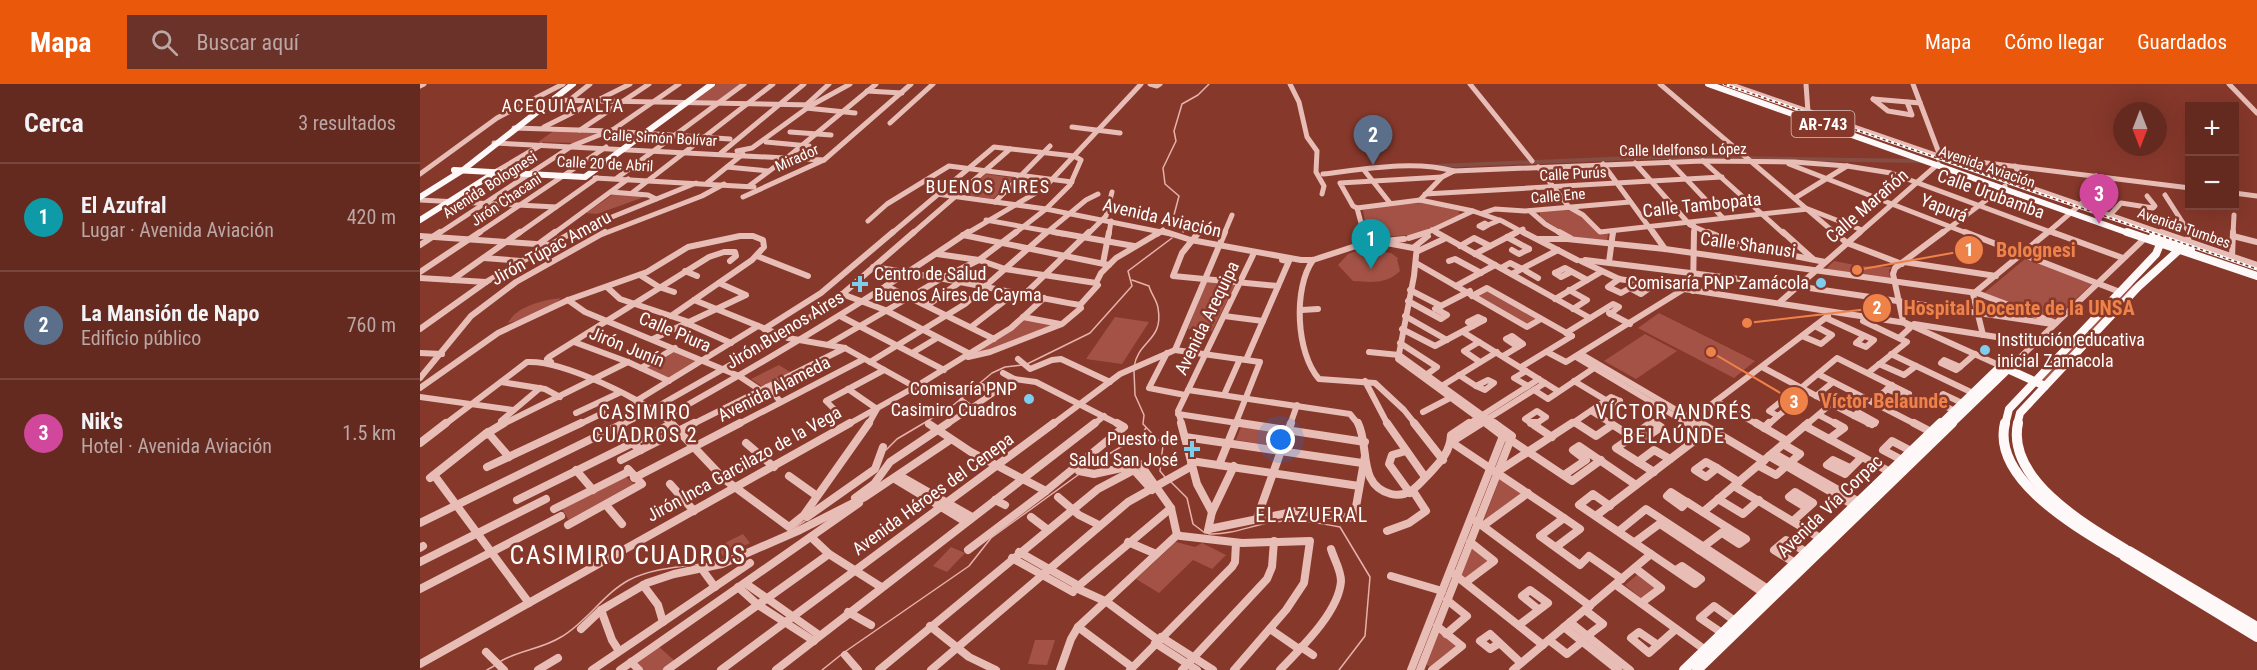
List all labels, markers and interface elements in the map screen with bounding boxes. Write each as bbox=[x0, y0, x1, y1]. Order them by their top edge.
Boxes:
search box bbox=[127, 15, 547, 69]
text: Mapa bbox=[30, 26, 91, 59]
icon: search bbox=[148, 26, 181, 59]
text: Buscar aquí bbox=[196, 30, 299, 55]
text: Mapa bbox=[1925, 30, 1971, 54]
text: Cómo llegar bbox=[2004, 30, 2104, 54]
text: Guardados bbox=[2137, 30, 2227, 54]
district label: ACEQUIA ALTA bbox=[501, 95, 625, 116]
north arrow bbox=[2113, 102, 2167, 156]
map controls bbox=[2185, 102, 2239, 210]
button: + bbox=[2185, 102, 2239, 156]
text: Cerca bbox=[24, 108, 84, 138]
text: 3 resultados bbox=[298, 111, 396, 135]
road number: AR-743 bbox=[1792, 111, 1854, 137]
pin: 2 bbox=[1354, 116, 1392, 165]
street label: Calle Simón Bolívar bbox=[602, 126, 718, 150]
street label: Mirador bbox=[772, 140, 822, 176]
street label: Calle Idelfonso López bbox=[1619, 140, 1747, 160]
street label: Avenida Aviación bbox=[1936, 142, 2038, 192]
street label: Avenida Bolognesi bbox=[439, 148, 541, 222]
street label: Calle 20 de Abril bbox=[556, 152, 654, 176]
button: − bbox=[2185, 156, 2239, 210]
street label: Calle Purús bbox=[1539, 163, 1607, 185]
street label: Calle Marañón bbox=[1821, 164, 1912, 247]
street label: Calle Urubamba bbox=[1935, 164, 2048, 223]
street label: Jirón Chacani bbox=[467, 170, 545, 230]
pin: 3 bbox=[2080, 174, 2118, 224]
district label: BUENOS AIRES bbox=[925, 176, 1051, 197]
street label: Calle Ene bbox=[1530, 185, 1586, 207]
street label: Calle Tambopata bbox=[1642, 188, 1762, 221]
street label: Yapurá bbox=[1918, 189, 1971, 226]
text: El Azufral bbox=[81, 193, 167, 218]
street label: Avenida Aviación bbox=[1101, 194, 1223, 241]
street label: Avenida Tumbes bbox=[2135, 204, 2233, 252]
text: 1 bbox=[38, 205, 49, 229]
text: 420 m bbox=[347, 205, 396, 229]
street label: Jirón Túpac Amaru bbox=[487, 206, 614, 289]
text: Lugar · Avenida Aviación bbox=[81, 218, 274, 242]
pin: 1 bbox=[1352, 220, 1390, 269]
street label: Calle Shanusi bbox=[1699, 227, 1797, 262]
callout: Bolognesi bbox=[1954, 231, 2088, 269]
text: Bolognesi bbox=[1996, 238, 2076, 262]
text: 1 bbox=[1964, 239, 1974, 260]
street label: Avenida Arequipa bbox=[1170, 257, 1243, 378]
place label: Centro de Salud Buenos Aires de Cayma bbox=[874, 263, 1042, 305]
place label: Comisaría PNP Zamácola bbox=[1627, 272, 1809, 293]
marker: Centro de Salud Buenos Aires de Cayma bbox=[851, 275, 869, 293]
marker: Comisaría PNP Zamácola bbox=[1814, 276, 1828, 290]
street label: Jirón Buenos Aires bbox=[722, 286, 847, 373]
callout: Hospital Docente de la UNSA bbox=[1862, 289, 2147, 327]
text: Hospital Docente de la UNSA bbox=[1903, 296, 2135, 320]
text: 2 bbox=[1872, 297, 1882, 318]
text: La Mansión de Napo bbox=[81, 301, 259, 326]
street label: Calle Piura bbox=[636, 307, 714, 356]
text: 2 bbox=[38, 313, 49, 337]
text: 760 m bbox=[347, 313, 396, 337]
street label: Jirón Junín bbox=[587, 322, 668, 371]
text: Edificio público bbox=[81, 326, 201, 350]
place label: Institución educativa inicial Zamacola bbox=[1997, 329, 2145, 371]
marker: Institución educativa inicial Zamacola bbox=[1978, 343, 1992, 357]
street label: Avenida Alameda bbox=[714, 351, 833, 426]
place label: Comisaría PNP Casimiro Cuadros bbox=[891, 378, 1017, 420]
callout: Víctor Belaunde bbox=[1779, 382, 1960, 420]
text: Víctor Belaunde bbox=[1820, 389, 1948, 413]
text: 3 bbox=[1789, 391, 1799, 412]
marker: Comisaría PNP Casimiro Cuadros bbox=[1022, 392, 1036, 406]
district label: CASIMIRO CUADROS 2 bbox=[592, 400, 698, 447]
district label: VÍCTOR ANDRÉS BELAÚNDE bbox=[1596, 400, 1752, 448]
street label: Jirón Inca Garcilazo de la Vega bbox=[643, 401, 845, 526]
text: Nik's bbox=[81, 409, 123, 434]
text: 3 bbox=[38, 421, 49, 445]
text: 1.5 km bbox=[342, 421, 396, 445]
your location bbox=[1266, 425, 1295, 454]
street label: Avenida Héroes del Cenepa bbox=[848, 428, 1017, 559]
place label: Puesto de Salud San José bbox=[1069, 428, 1178, 470]
text: Hotel · Avenida Aviación bbox=[81, 434, 272, 458]
marker: Puesto de Salud San José bbox=[1183, 440, 1201, 458]
street label: Avenida Vía Corpac bbox=[1773, 450, 1887, 561]
district label: EL AZUFRAL bbox=[1255, 503, 1369, 527]
district label: CASIMIRO CUADROS bbox=[509, 540, 747, 570]

